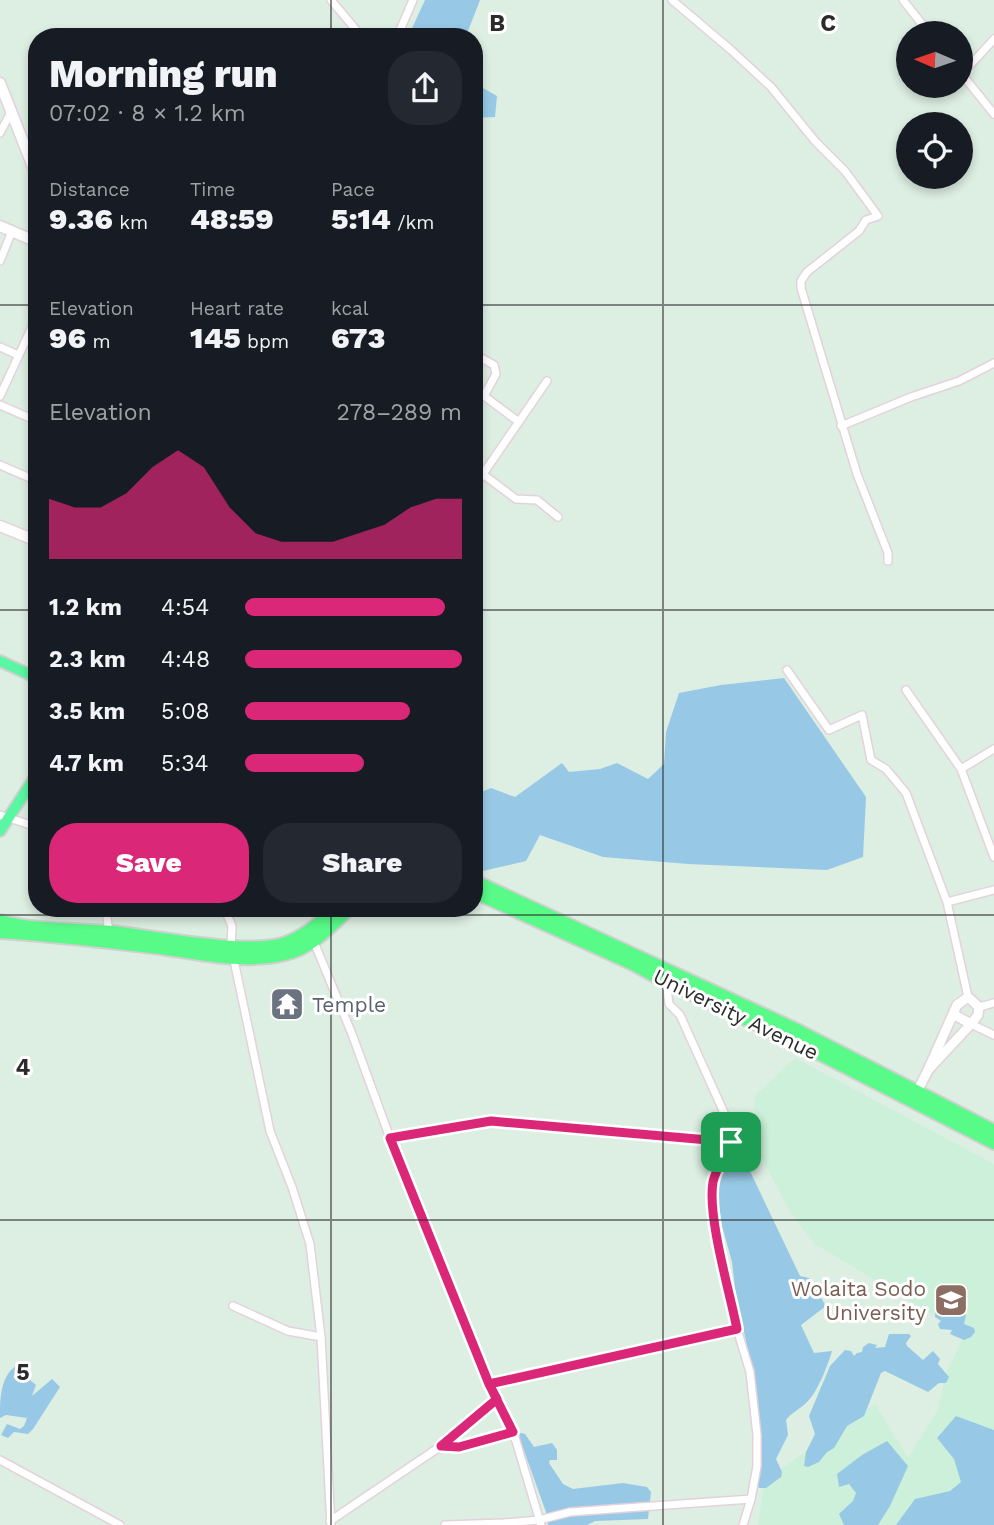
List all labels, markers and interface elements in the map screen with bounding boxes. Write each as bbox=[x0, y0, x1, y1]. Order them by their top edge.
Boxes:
text: B bbox=[489, 10, 505, 37]
text: C bbox=[820, 10, 836, 37]
north arrow bbox=[896, 21, 973, 98]
map controls bbox=[896, 21, 973, 189]
button: share bbox=[388, 51, 462, 125]
text: Morning run bbox=[49, 52, 278, 96]
text: 07:02 · 8 × 1.2 km bbox=[49, 100, 246, 127]
button: locate bbox=[896, 112, 973, 189]
text: Distance bbox=[49, 178, 130, 201]
text: Time bbox=[190, 178, 235, 201]
text: Pace bbox=[331, 178, 375, 201]
text: 9.36 bbox=[49, 201, 113, 236]
text: 48:59 bbox=[190, 201, 274, 236]
text: 5:14 bbox=[331, 201, 391, 236]
text: km bbox=[113, 211, 148, 234]
text: /km bbox=[391, 211, 434, 234]
text: Elevation bbox=[49, 297, 134, 320]
text: Heart rate bbox=[190, 297, 284, 320]
text: kcal bbox=[331, 297, 369, 320]
text: 96 bbox=[49, 320, 86, 355]
text: 145 bbox=[190, 320, 241, 355]
text: 673 bbox=[331, 320, 385, 355]
text: m bbox=[86, 330, 111, 353]
text: bpm bbox=[241, 330, 289, 353]
text: Elevation bbox=[49, 399, 152, 426]
text: 278–289 m bbox=[337, 399, 462, 426]
text: 1.2 km bbox=[49, 594, 122, 621]
text: 4:54 bbox=[161, 594, 209, 621]
text: 2.3 km bbox=[49, 646, 126, 673]
text: 4:48 bbox=[161, 646, 210, 673]
text: 3.5 km bbox=[49, 698, 125, 725]
text: 5:08 bbox=[161, 698, 210, 725]
text: 4.7 km bbox=[49, 750, 124, 777]
text: 5:34 bbox=[161, 750, 209, 777]
button: Save bbox=[49, 823, 249, 903]
button: Share bbox=[263, 823, 462, 903]
street label: University Avenue bbox=[649, 963, 823, 1065]
temple icon: Temple bbox=[268, 985, 306, 1023]
place label: Temple bbox=[312, 992, 386, 1017]
text: 4 bbox=[16, 1054, 31, 1081]
pin bbox=[701, 1112, 761, 1172]
icon: arrive bbox=[712, 1123, 750, 1161]
place label: Wolaita Sodo University bbox=[791, 1276, 926, 1325]
school or university icon: Wolaita Sodo University bbox=[932, 1281, 970, 1319]
text: 5 bbox=[16, 1359, 30, 1386]

